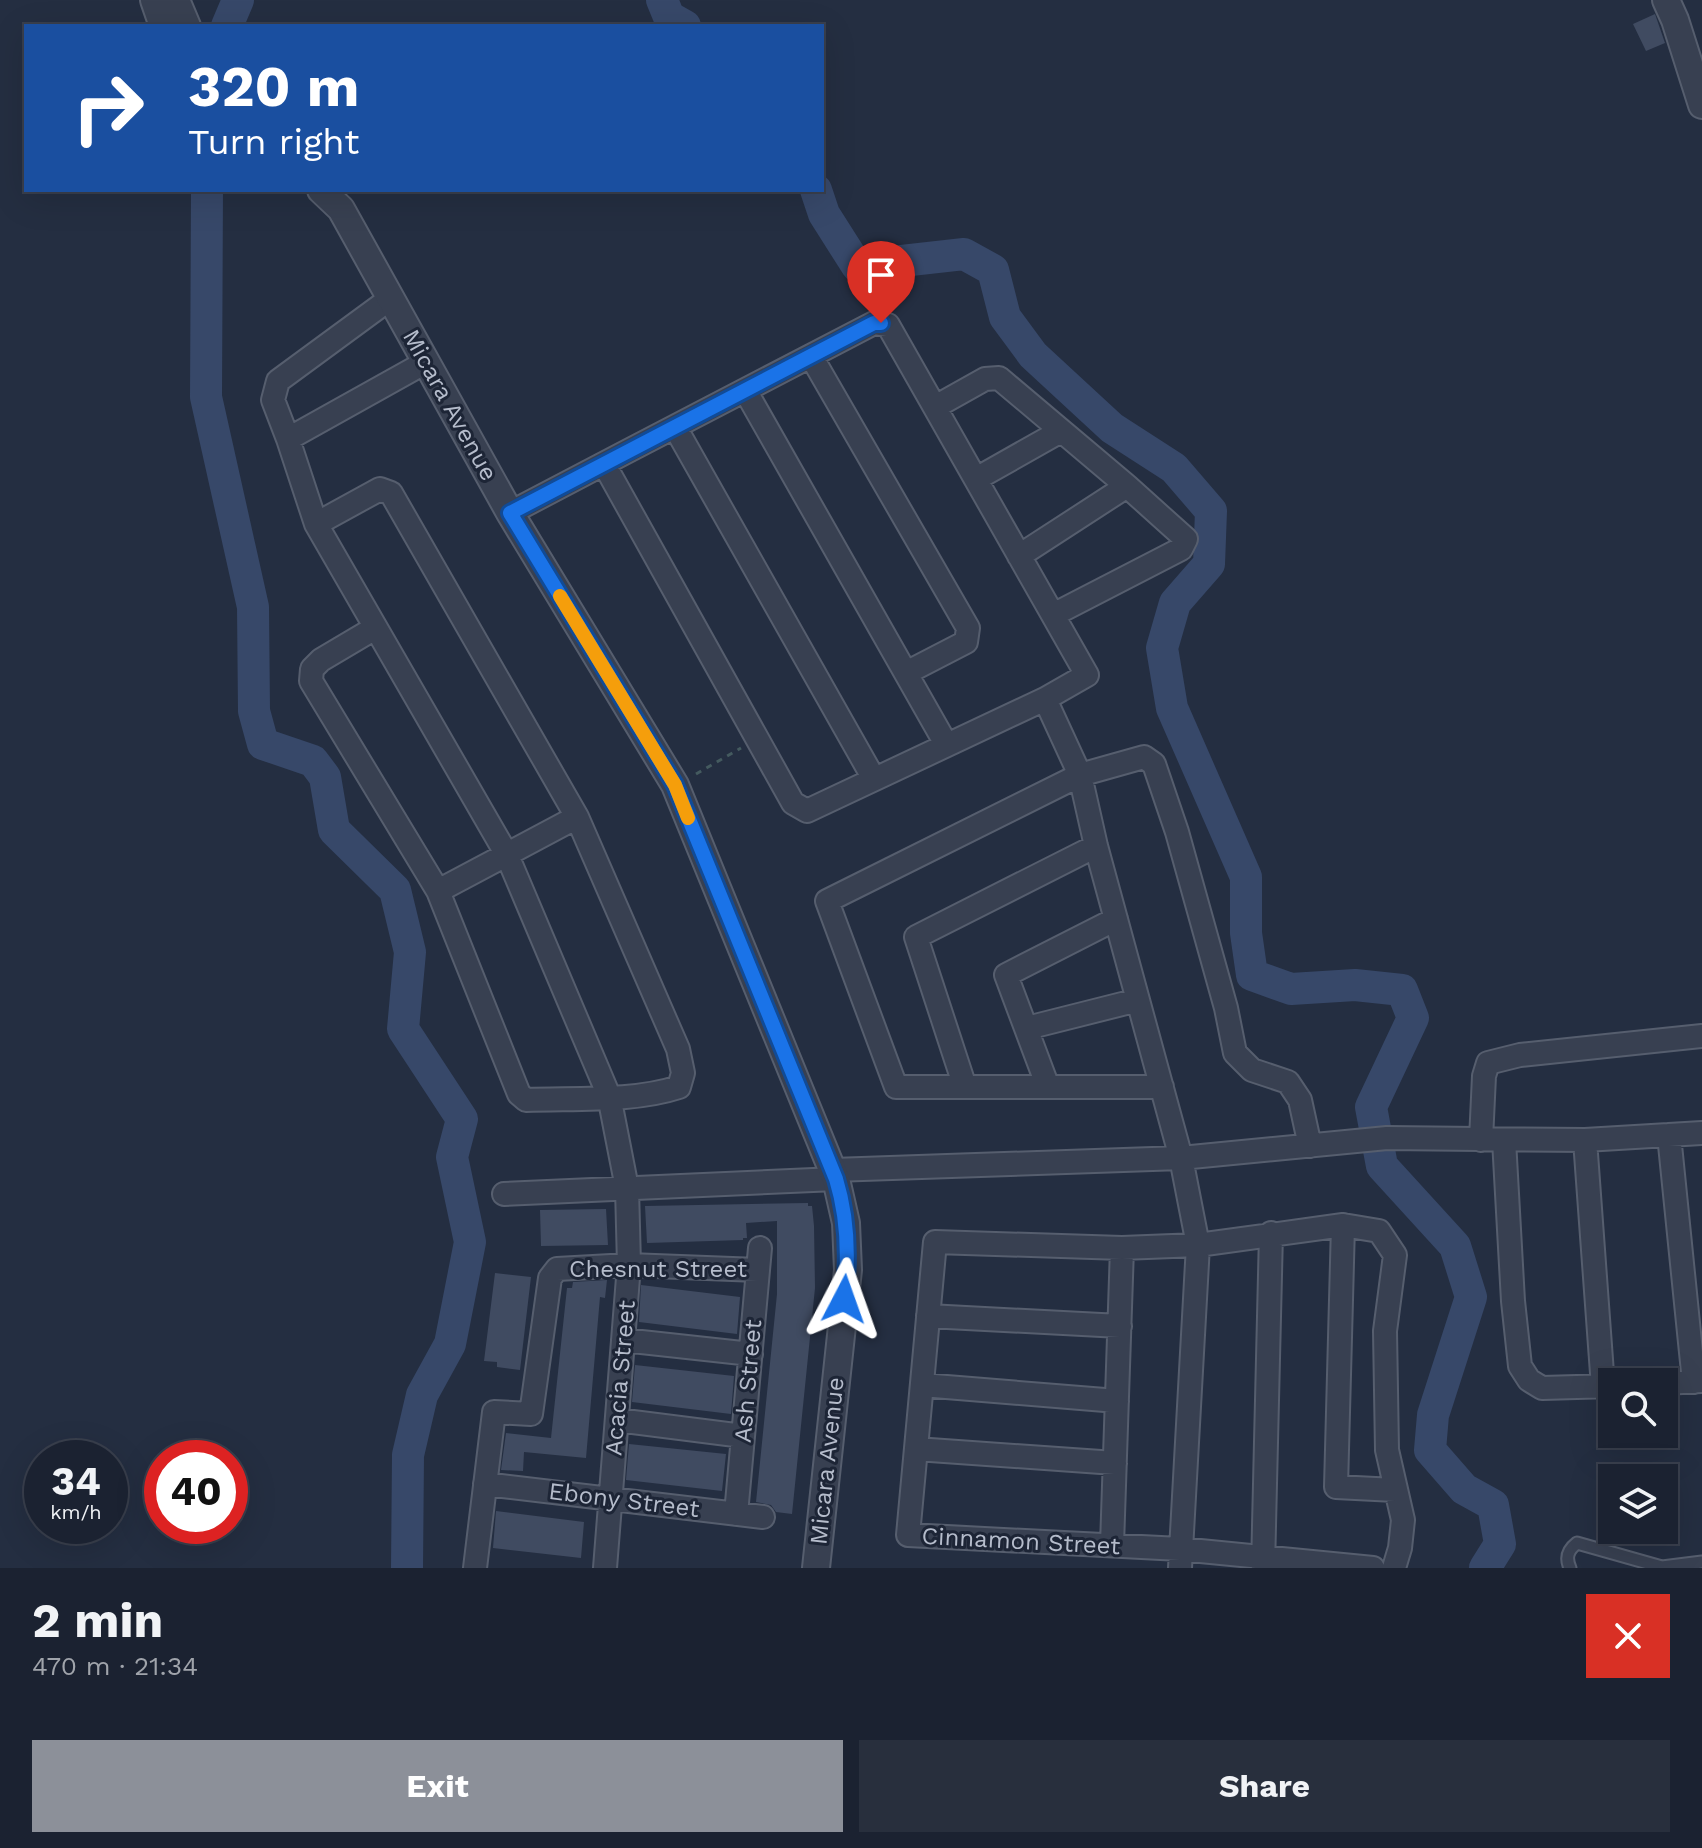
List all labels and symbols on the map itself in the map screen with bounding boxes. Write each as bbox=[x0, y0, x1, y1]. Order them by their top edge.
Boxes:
pin bbox=[847, 241, 915, 323]
street label: Micara Avenue bbox=[397, 325, 503, 485]
street label: Chesnut Street bbox=[569, 1255, 747, 1283]
position arrow bbox=[802, 1257, 886, 1341]
street label: Acacia Street bbox=[599, 1299, 641, 1457]
street label: Ash Street bbox=[729, 1318, 767, 1444]
street label: Micara Avenue bbox=[804, 1376, 850, 1546]
speed limit sign: 40 bbox=[144, 1440, 248, 1544]
street label: Ebony Street bbox=[547, 1477, 701, 1523]
street label: Cinnamon Street bbox=[921, 1522, 1121, 1560]

